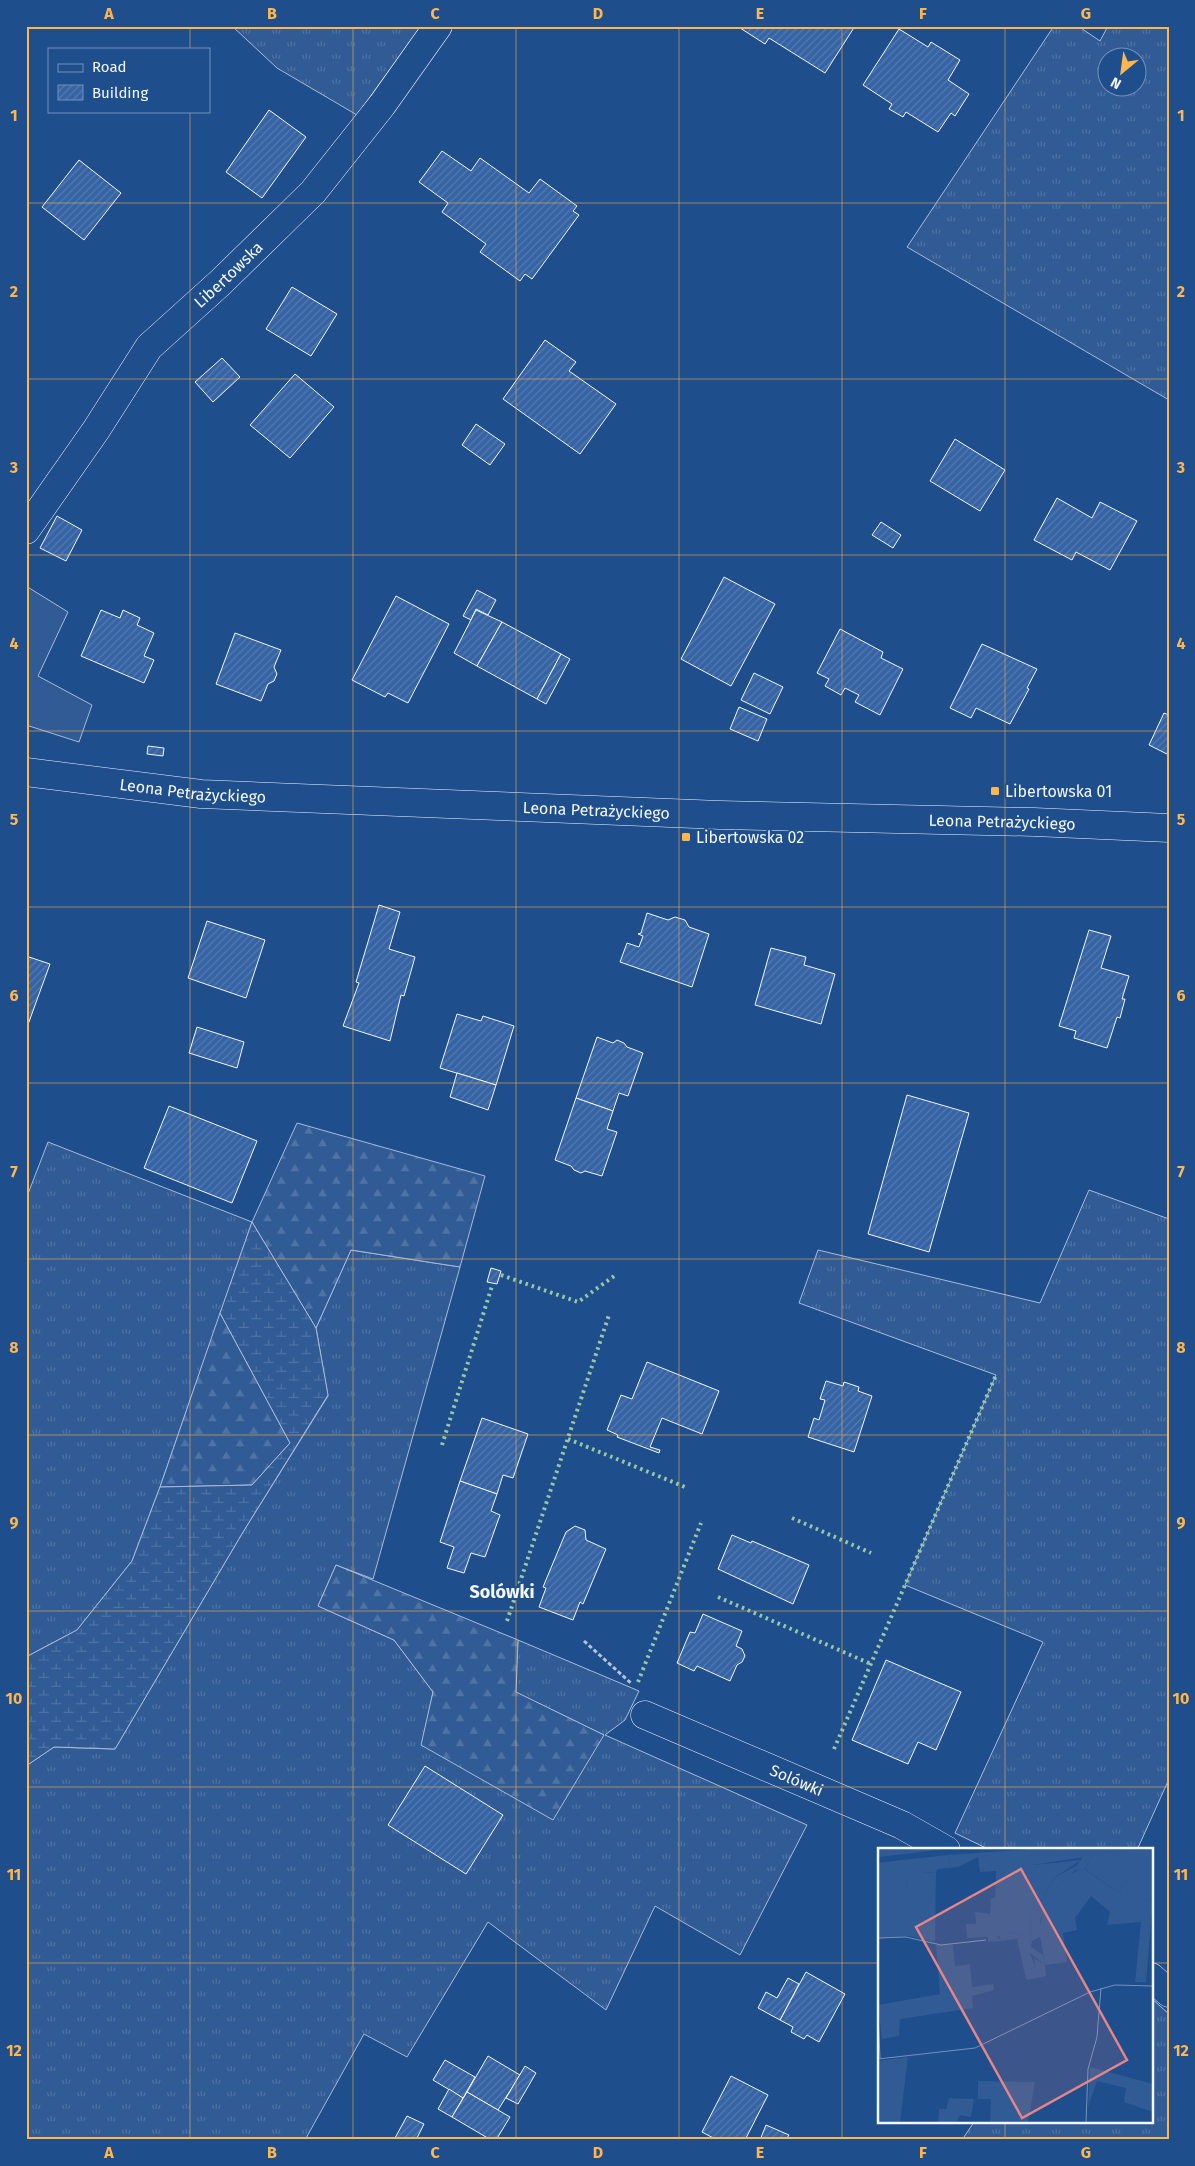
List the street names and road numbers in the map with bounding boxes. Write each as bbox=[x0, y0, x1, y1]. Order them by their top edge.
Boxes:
street label: Libertowska bbox=[190, 237, 266, 311]
street label: Leona Petrażyckiego bbox=[119, 774, 266, 806]
street label: Leona Petrażyckiego bbox=[522, 798, 670, 822]
street label: Leona Petrażyckiego bbox=[928, 810, 1076, 833]
street label: Solówki bbox=[767, 1760, 826, 1800]

